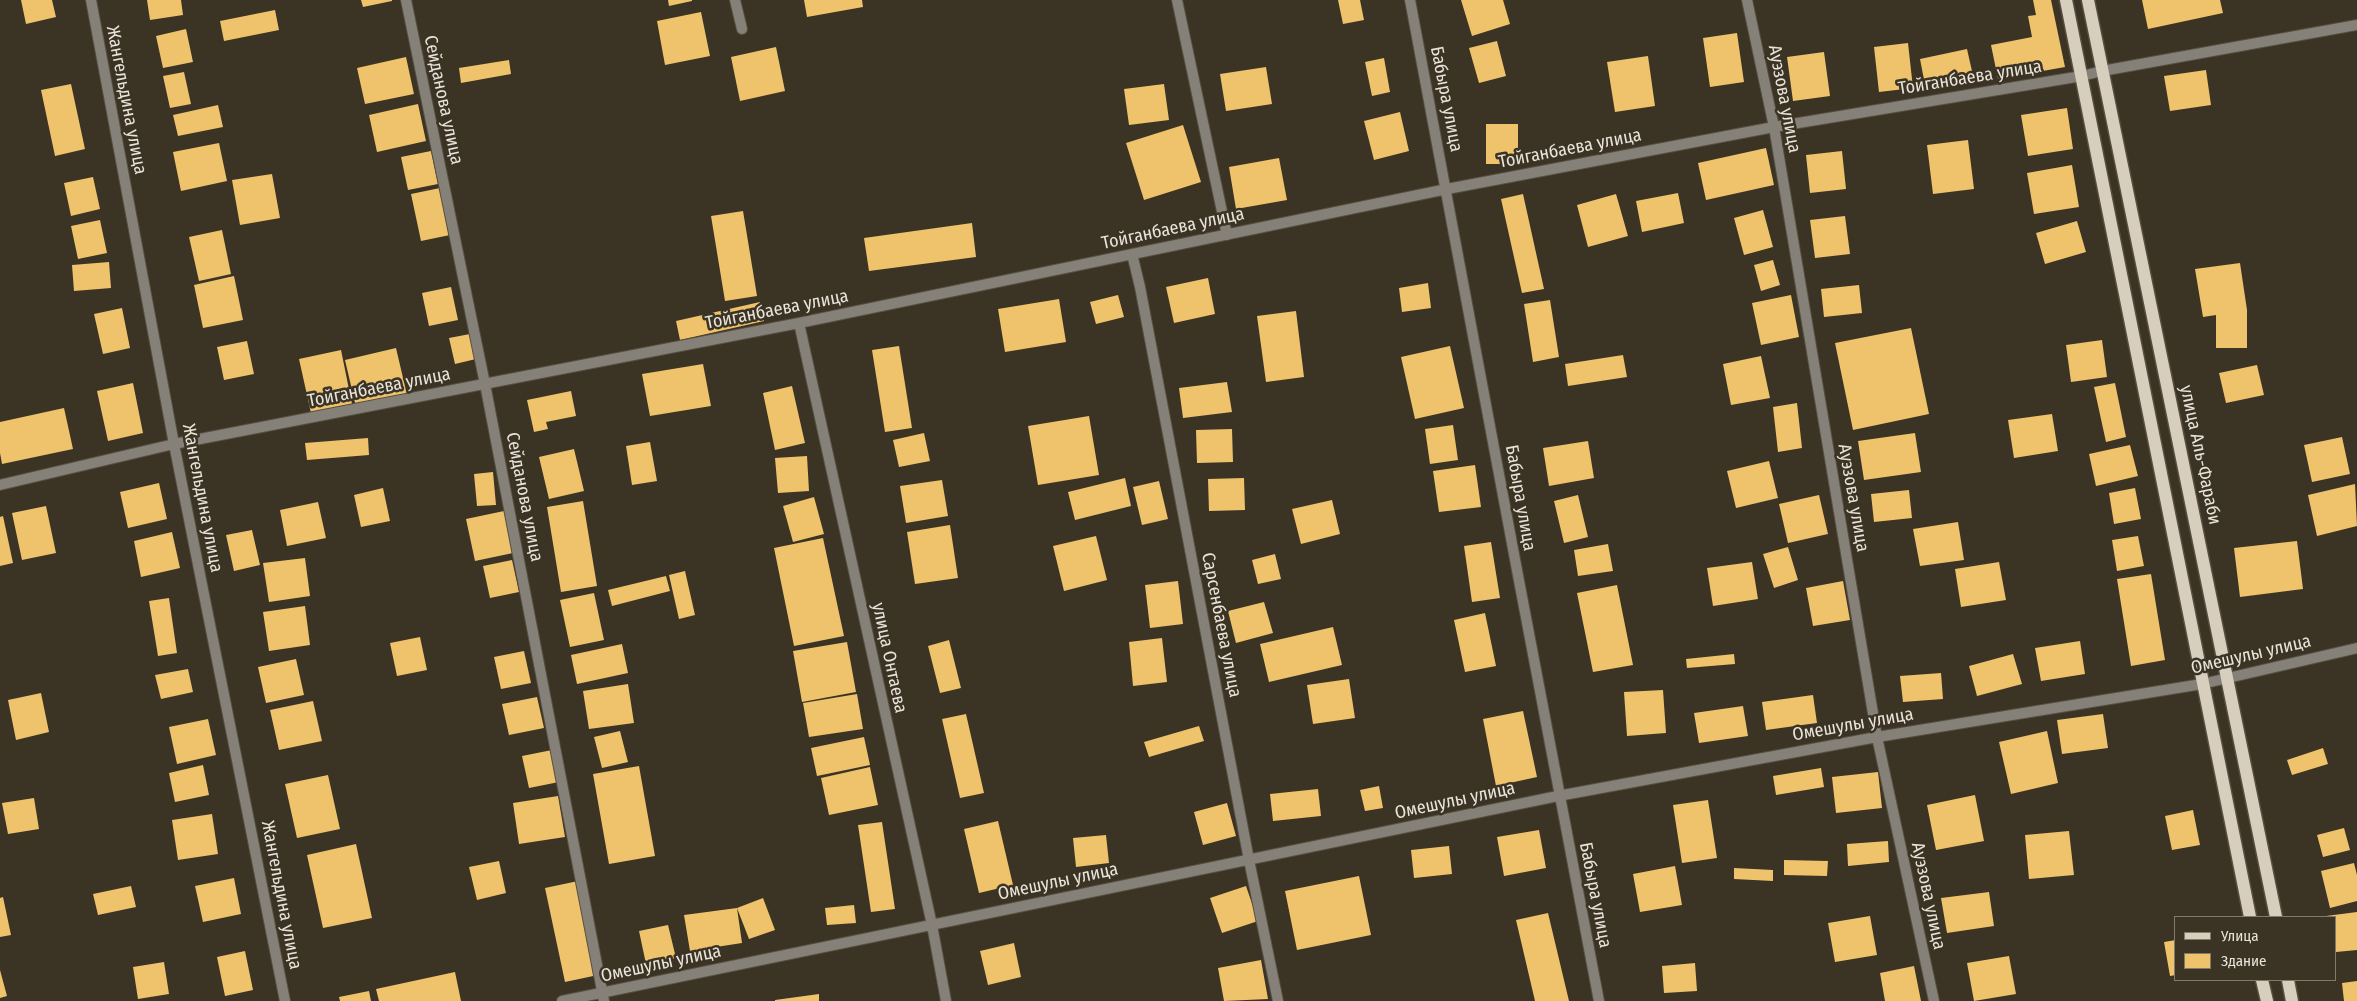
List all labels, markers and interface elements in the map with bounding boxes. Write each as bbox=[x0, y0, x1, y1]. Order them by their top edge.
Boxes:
street label: Жангельдина улица bbox=[101, 24, 151, 176]
street label: Сейданова улица bbox=[419, 34, 467, 166]
street label: Ауэзова улица bbox=[1763, 43, 1805, 155]
street label: Бабыра улица bbox=[1425, 44, 1467, 154]
street label: Тойганбаева улица bbox=[1897, 56, 2043, 100]
street label: Тойганбаева улица bbox=[1497, 125, 1643, 173]
street label: Тойганбаева улица bbox=[1100, 203, 1246, 255]
street label: Тойганбаева улица bbox=[704, 286, 850, 334]
street label: Тойганбаева улица bbox=[306, 364, 452, 412]
street label: улица Аль-Фараби bbox=[2175, 383, 2225, 527]
street label: Жангельдина улица bbox=[177, 422, 227, 574]
street label: Сейданова улица bbox=[501, 430, 547, 564]
street label: Ауэзова улица bbox=[1833, 442, 1873, 554]
street label: Бабыра улица bbox=[1500, 443, 1540, 553]
street label: Сарсенбаева улица bbox=[1196, 551, 1246, 699]
street label: улица Онтаева bbox=[867, 601, 911, 715]
street label: Омешулы улица bbox=[2189, 631, 2313, 679]
street label: Омешулы улица bbox=[1791, 704, 1915, 746]
street label: Омешулы улица bbox=[1393, 778, 1517, 824]
street label: Жангельдина улица bbox=[256, 819, 306, 971]
street label: Бабыра улица bbox=[1574, 840, 1616, 950]
street label: Ауэзова улица bbox=[1906, 840, 1950, 952]
street label: Омешулы улица bbox=[996, 859, 1120, 905]
legend bbox=[2174, 916, 2337, 981]
text: Улица bbox=[2221, 927, 2259, 945]
street label: Омешулы улица bbox=[599, 941, 723, 987]
text: Здание bbox=[2221, 952, 2267, 970]

